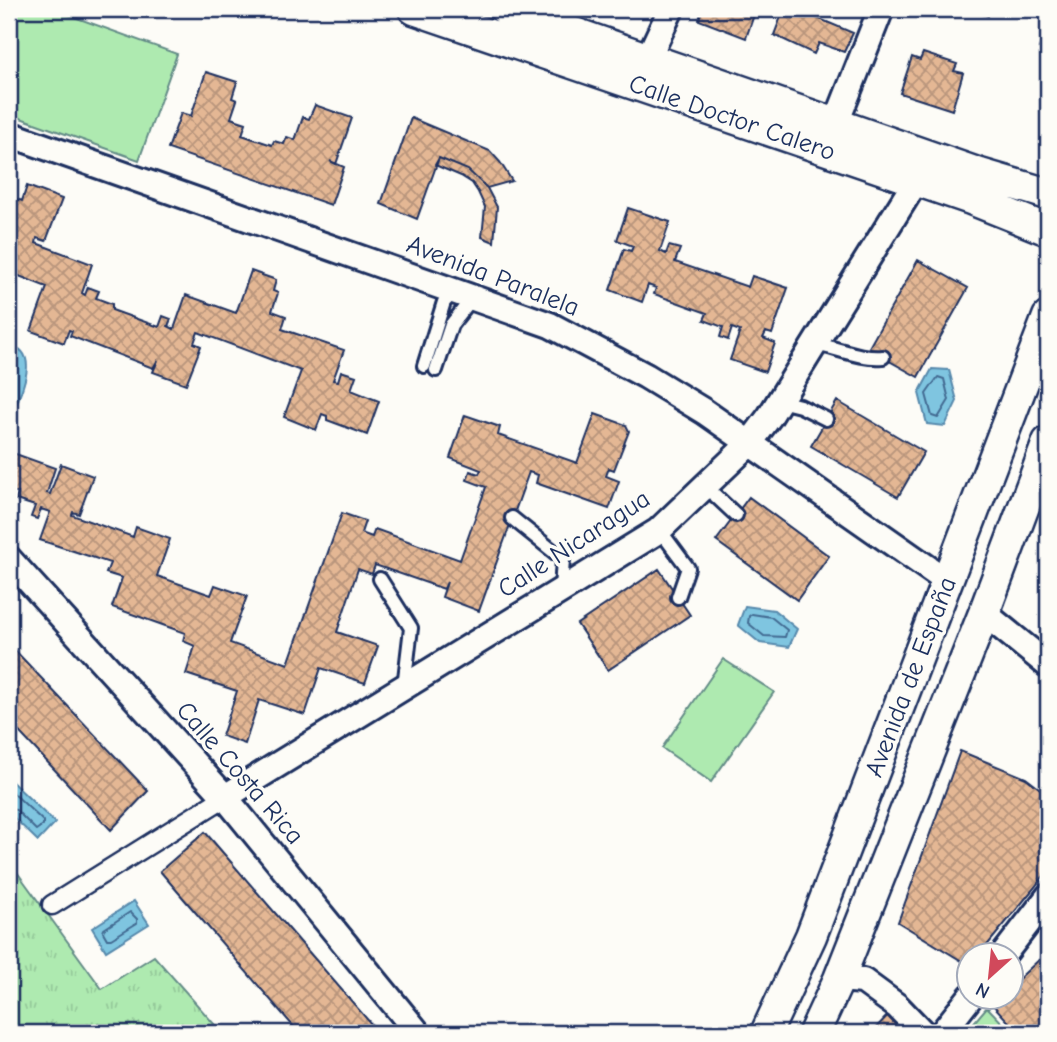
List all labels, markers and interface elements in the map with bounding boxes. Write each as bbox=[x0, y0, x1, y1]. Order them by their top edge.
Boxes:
street label: Calle Doctor Calero bbox=[625, 69, 839, 167]
street label: Avenida Paralela bbox=[402, 229, 584, 323]
street label: Calle Nicaragua bbox=[492, 484, 656, 604]
street label: Avenida de España bbox=[859, 573, 963, 781]
street label: Calle Costa Rica bbox=[170, 696, 310, 850]
north arrow bbox=[956, 940, 1026, 1010]
text: N bbox=[972, 978, 993, 1003]

